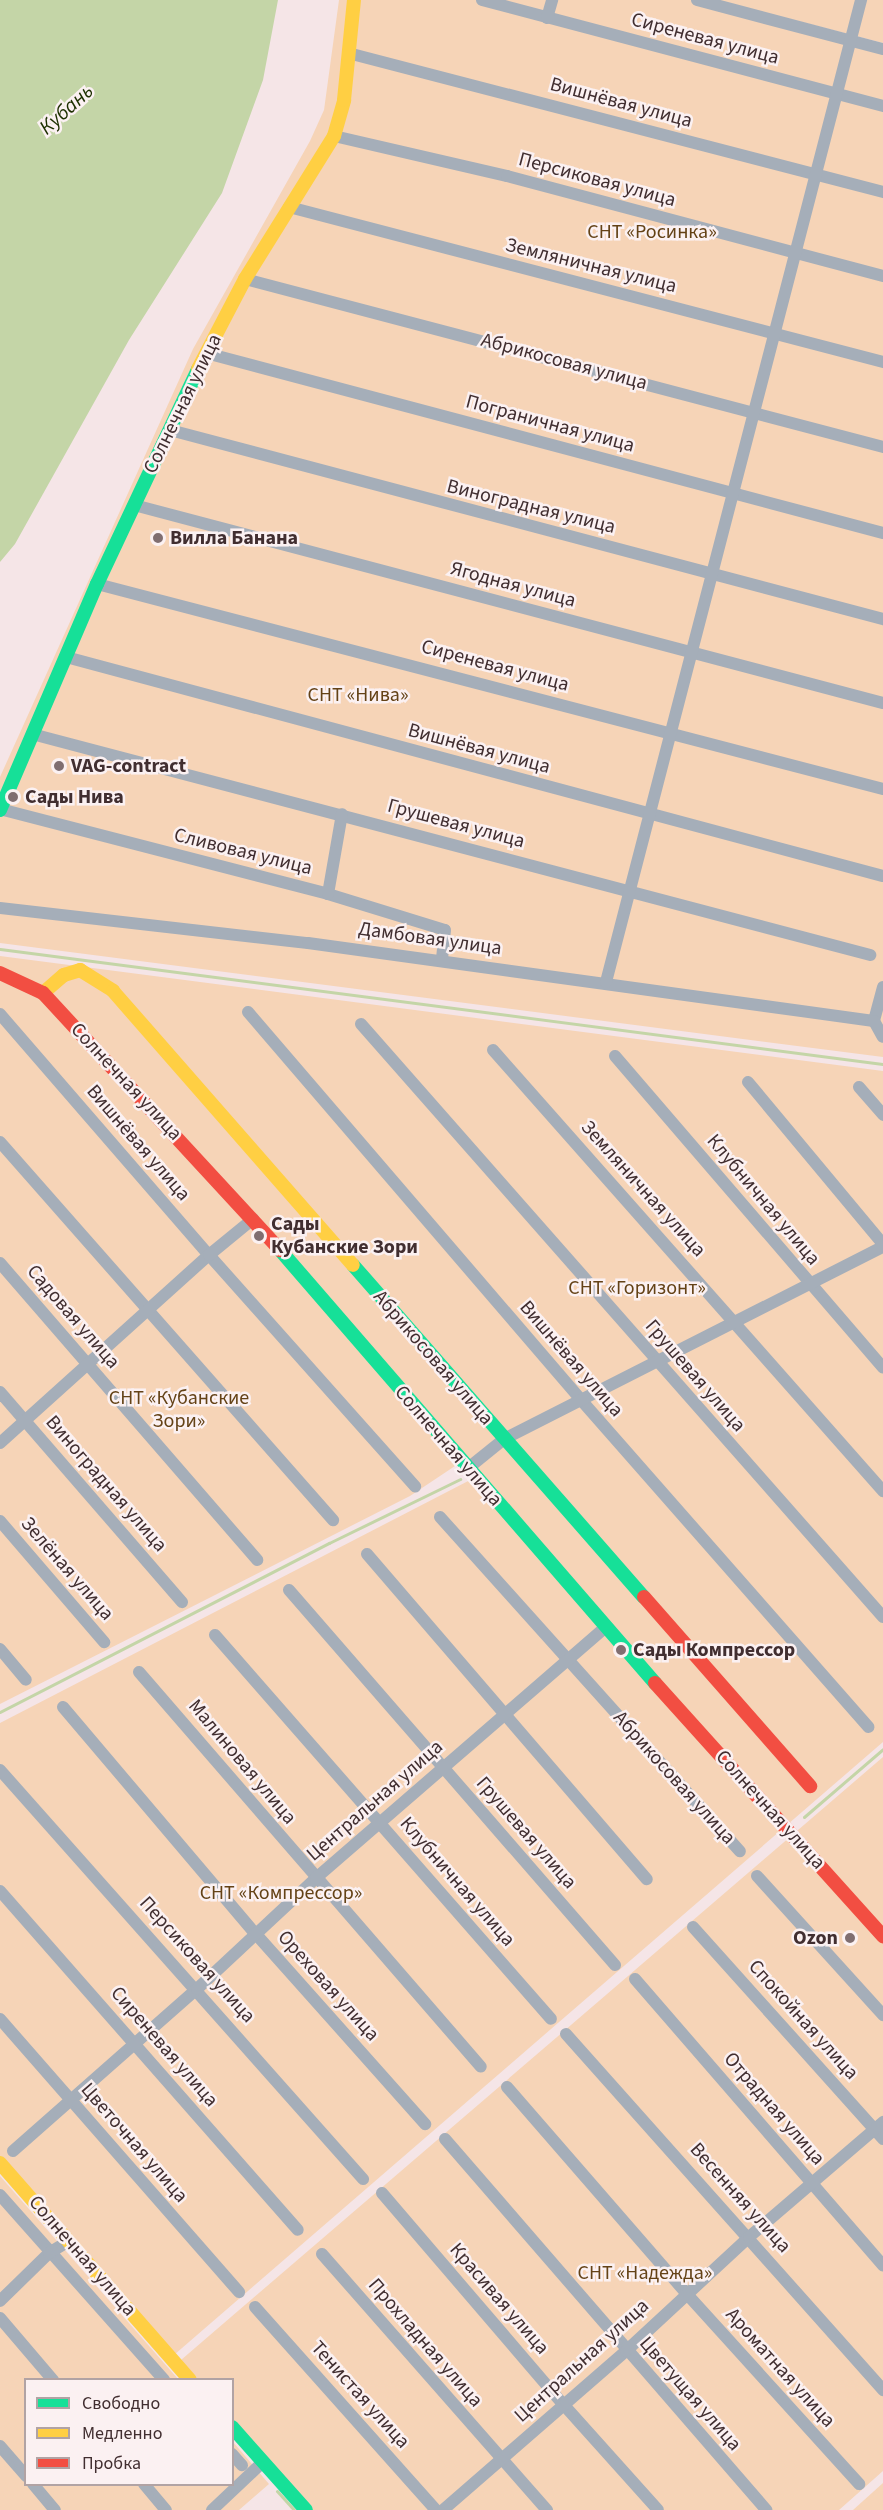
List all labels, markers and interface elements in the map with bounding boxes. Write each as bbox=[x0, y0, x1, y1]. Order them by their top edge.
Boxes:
street label: Сиреневая улица bbox=[629, 8, 781, 70]
street label: Вишнёвая улица bbox=[547, 72, 695, 134]
water label: Кубань bbox=[34, 78, 98, 140]
street label: Персиковая улица bbox=[516, 147, 678, 213]
park label: СНТ «Росинка» bbox=[587, 220, 717, 244]
street label: Земляничная улица bbox=[503, 233, 679, 299]
street label: Абрикосовая улица bbox=[478, 328, 650, 396]
street label: Солнечная улица bbox=[139, 330, 227, 478]
street label: Пограничная улица bbox=[463, 390, 637, 458]
street label: Виноградная улица bbox=[444, 474, 618, 540]
place label: Вилла Банана bbox=[170, 526, 298, 550]
marker: Вилла Банана bbox=[151, 531, 165, 545]
street label: Ягодная улица bbox=[448, 557, 578, 613]
street label: Сиреневая улица bbox=[419, 635, 571, 697]
park label: СНТ «Нива» bbox=[308, 683, 408, 707]
street label: Вишнёвая улица bbox=[405, 718, 553, 780]
place label: VAG-contract bbox=[71, 754, 186, 778]
marker: VAG-contract bbox=[52, 759, 66, 773]
place label: Сады Нива bbox=[25, 785, 124, 809]
marker: Сады Нива bbox=[6, 790, 20, 804]
street label: Грушевая улица bbox=[385, 794, 527, 854]
street label: Сливовая улица bbox=[172, 823, 314, 881]
street label: Дамбовая улица bbox=[357, 917, 503, 961]
street label: Солнечная улица bbox=[65, 1018, 187, 1146]
street label: Вишнёвая улица bbox=[81, 1080, 195, 1206]
street label: Земляничная улица bbox=[575, 1116, 711, 1262]
street label: Клубничная улица bbox=[701, 1130, 825, 1270]
place label: Сады Кубанские Зори bbox=[271, 1212, 418, 1259]
marker: Сады Кубанские Зори bbox=[252, 1229, 266, 1243]
street label: Садовая улица bbox=[21, 1260, 125, 1374]
park label: СНТ «Горизонт» bbox=[568, 1276, 706, 1300]
street label: Абрикосовая улица bbox=[368, 1286, 498, 1430]
street label: Вишнёвая улица bbox=[514, 1296, 628, 1422]
street label: Грушевая улица bbox=[640, 1315, 750, 1437]
street label: Солнечная улица bbox=[389, 1381, 507, 1511]
park label: СНТ «Кубанские Зори» bbox=[109, 1387, 249, 1434]
street label: Виноградная улица bbox=[40, 1411, 172, 1557]
street label: Зелёная улица bbox=[15, 1512, 119, 1626]
place label: Сады Компрессор bbox=[633, 1638, 795, 1662]
marker: Сады Компрессор bbox=[614, 1643, 628, 1657]
street label: Малиновая улица bbox=[183, 1695, 301, 1829]
street label: Абрикосовая улица bbox=[608, 1706, 740, 1850]
street label: Центральная улица bbox=[302, 1735, 448, 1867]
street label: Солнечная улица bbox=[710, 1745, 830, 1875]
street label: Грушевая улица bbox=[471, 1772, 581, 1894]
street label: Клубничная улица bbox=[394, 1812, 520, 1952]
park label: СНТ «Компрессор» bbox=[200, 1881, 362, 1905]
street label: Персиковая улица bbox=[134, 1892, 260, 2028]
street label: Ореховая улица bbox=[272, 1926, 384, 2046]
place label: Ozon bbox=[793, 1926, 838, 1950]
marker: Ozon bbox=[843, 1931, 857, 1945]
street label: Спокойная улица bbox=[743, 1955, 863, 2085]
street label: Сиреневая улица bbox=[105, 1982, 223, 2112]
street label: Отрадная улица bbox=[718, 2048, 830, 2170]
street label: Цветочная улица bbox=[75, 2078, 193, 2208]
street label: Весенняя улица bbox=[684, 2138, 796, 2258]
street label: Солнечная улица bbox=[23, 2191, 141, 2321]
street label: Красивая улица bbox=[444, 2238, 554, 2360]
park label: СНТ «Надежда» bbox=[578, 2261, 712, 2285]
street label: Прохладная улица bbox=[363, 2274, 487, 2412]
street label: Центральная улица bbox=[510, 2294, 654, 2428]
street label: Ароматная улица bbox=[720, 2303, 840, 2433]
street label: Цветущая улица bbox=[634, 2332, 746, 2456]
street label: Тенистая улица bbox=[305, 2336, 415, 2454]
legend bbox=[24, 2378, 234, 2486]
text: Свободно bbox=[82, 2391, 160, 2416]
text: Медленно bbox=[82, 2421, 162, 2446]
text: Пробка bbox=[82, 2451, 141, 2476]

